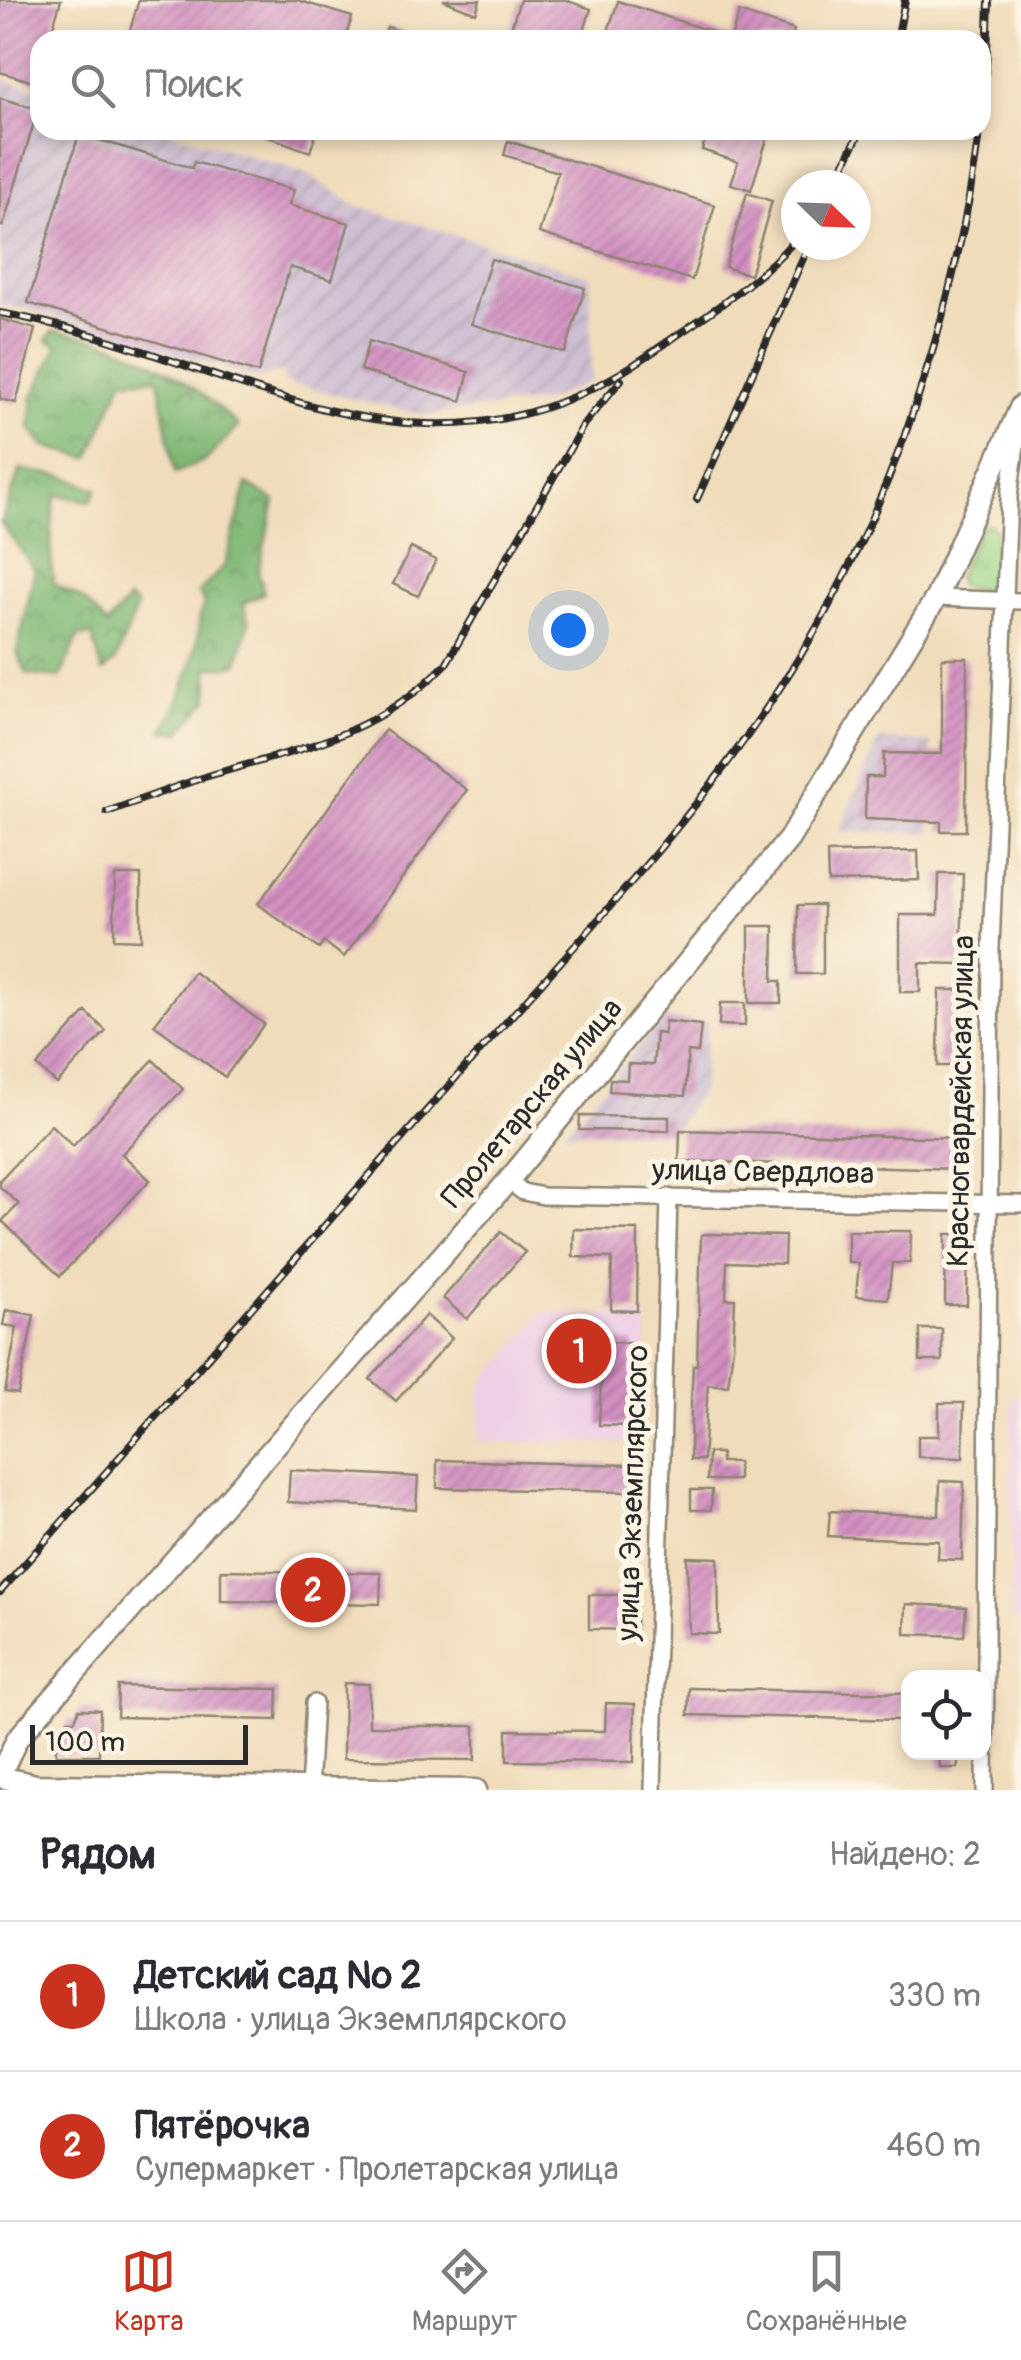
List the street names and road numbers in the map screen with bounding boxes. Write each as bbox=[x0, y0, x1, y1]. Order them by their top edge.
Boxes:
street label: Красногвардейская улица bbox=[940, 935, 982, 1267]
street label: Пролетарская улица bbox=[434, 991, 630, 1215]
street label: улица Свердлова bbox=[651, 1152, 874, 1192]
street label: улица Экземплярского bbox=[609, 1344, 657, 1643]

